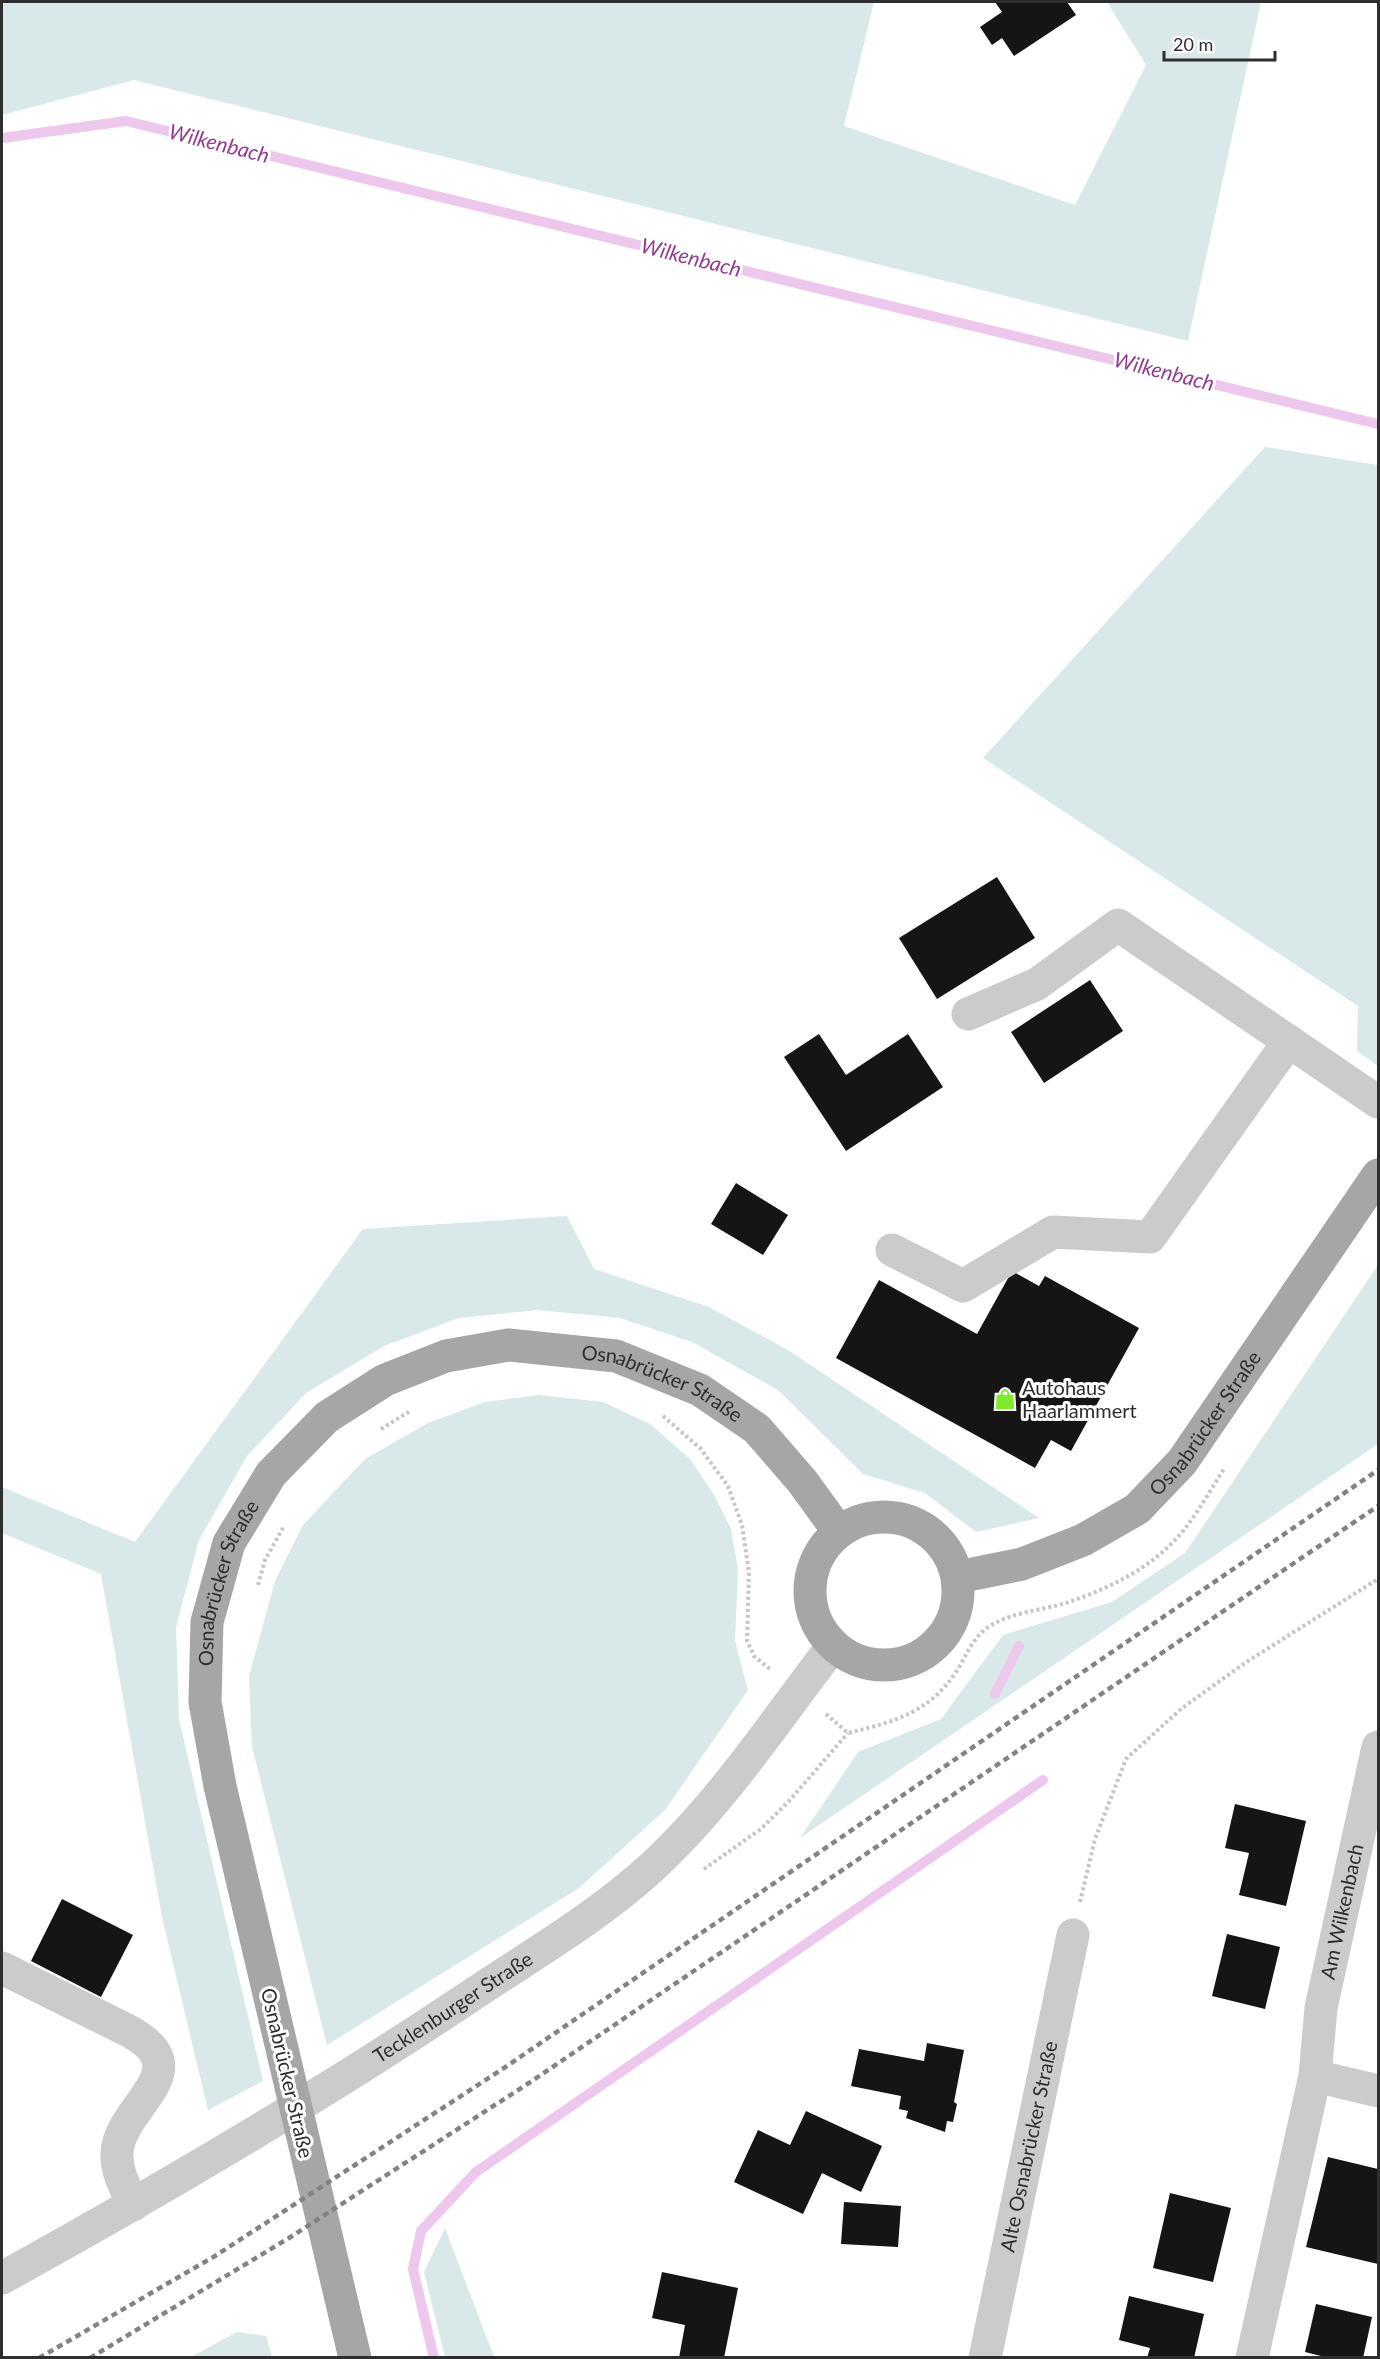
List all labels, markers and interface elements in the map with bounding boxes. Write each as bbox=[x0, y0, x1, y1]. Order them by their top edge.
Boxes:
scale bar bbox=[1164, 24, 1275, 62]
text: 20 m bbox=[1173, 33, 1213, 55]
water label: Wilkenbach bbox=[167, 118, 272, 167]
water label: Wilkenbach bbox=[639, 232, 744, 281]
water label: Wilkenbach bbox=[1112, 346, 1217, 395]
street label: Osnabrücker Straße bbox=[581, 1340, 748, 1427]
street label: Osnabrücker Straße bbox=[1143, 1346, 1265, 1500]
place label: Autohaus Haarlammert bbox=[1022, 1375, 1137, 1422]
shop icon: Autohaus Haarlammert bbox=[993, 1387, 1017, 1411]
street label: Osnabrücker Straße bbox=[193, 1495, 263, 1666]
street label: Am Wilkenbach bbox=[1315, 1841, 1368, 1981]
street label: Tecklenburger Straße bbox=[368, 1946, 536, 2067]
street label: Osnabrücker Straße bbox=[257, 1985, 319, 2160]
street label: Alte Osnabrücker Straße bbox=[994, 2039, 1062, 2254]

